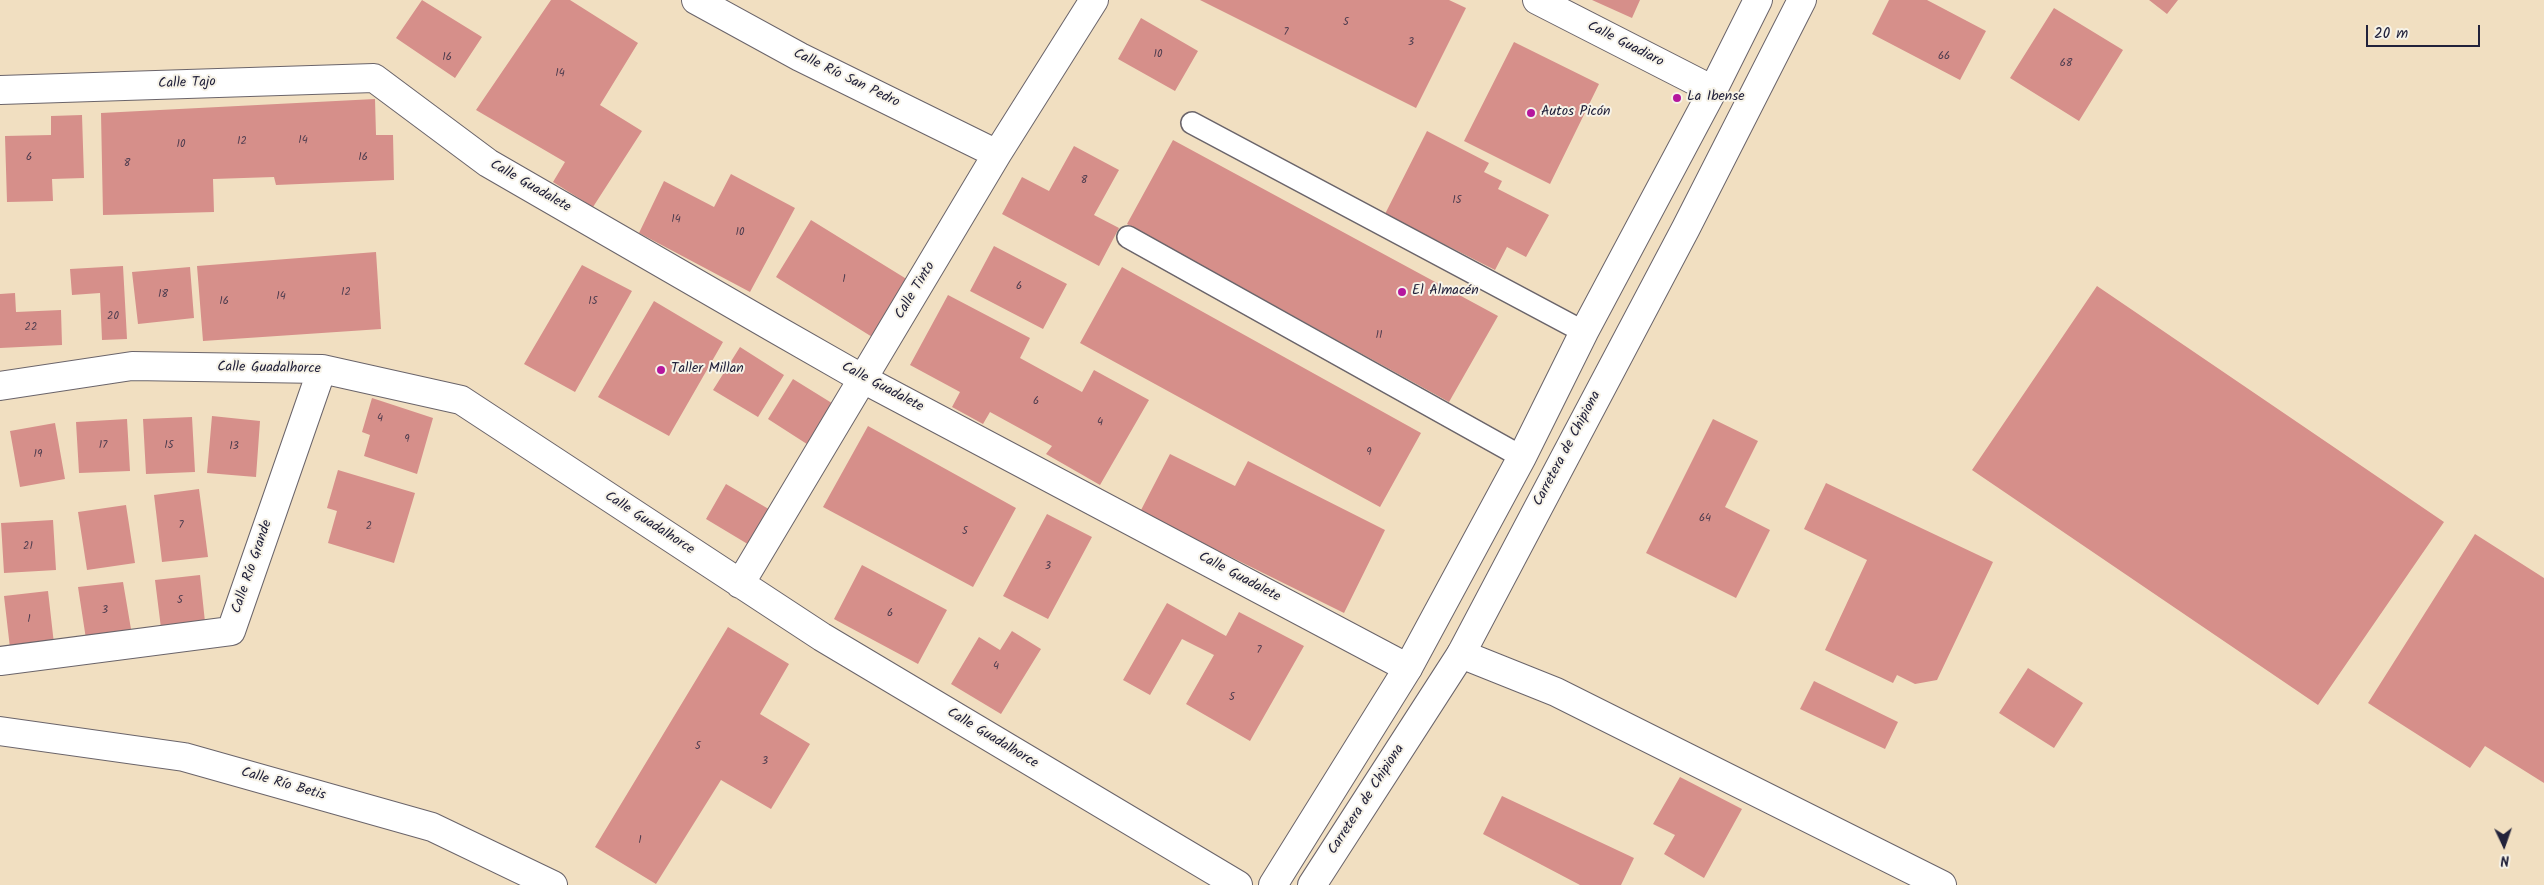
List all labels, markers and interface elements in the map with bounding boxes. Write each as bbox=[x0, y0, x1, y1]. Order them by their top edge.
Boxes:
scale bar bbox=[2369, 15, 2483, 47]
house number: 5 bbox=[1343, 16, 1349, 30]
street label: Calle Guadiaro bbox=[1584, 19, 1666, 71]
text: 20 m bbox=[2374, 22, 2408, 46]
house number: 7 bbox=[1283, 26, 1289, 40]
house number: 3 bbox=[1408, 36, 1414, 50]
street label: Calle Río San Pedro bbox=[790, 46, 902, 112]
house number: 10 bbox=[1154, 48, 1162, 62]
house number: 66 bbox=[1938, 50, 1950, 64]
house number: 16 bbox=[442, 51, 452, 65]
house number: 68 bbox=[2060, 57, 2072, 71]
house number: 14 bbox=[555, 67, 565, 81]
street label: Calle Tajo bbox=[158, 75, 216, 93]
place label: La Ibense bbox=[1687, 90, 1745, 106]
marker: La Ibense bbox=[1671, 92, 1683, 104]
place label: Autos Picón bbox=[1541, 105, 1611, 121]
marker: Autos Picón bbox=[1525, 107, 1537, 119]
house number: 14 bbox=[298, 134, 308, 148]
house number: 12 bbox=[237, 135, 247, 149]
house number: 10 bbox=[177, 138, 185, 152]
house number: 6 bbox=[26, 151, 32, 165]
house number: 16 bbox=[358, 151, 368, 165]
house number: 8 bbox=[124, 157, 130, 171]
street label: Calle Guadalete bbox=[487, 157, 573, 217]
house number: 8 bbox=[1081, 174, 1087, 188]
house number: 15 bbox=[1452, 194, 1462, 208]
house number: 14 bbox=[671, 213, 681, 227]
house number: 10 bbox=[736, 226, 744, 240]
street label: Calle Tinto bbox=[892, 259, 940, 323]
house number: 1 bbox=[842, 273, 846, 287]
house number: 6 bbox=[1016, 280, 1022, 294]
place label: El Almacén bbox=[1412, 284, 1479, 300]
house number: 12 bbox=[341, 286, 351, 300]
marker: El Almacén bbox=[1396, 286, 1408, 298]
house number: 18 bbox=[158, 288, 168, 302]
house number: 14 bbox=[276, 290, 286, 304]
house number: 16 bbox=[219, 295, 229, 309]
house number: 15 bbox=[588, 295, 598, 309]
house number: 20 bbox=[107, 310, 119, 324]
house number: 22 bbox=[25, 321, 37, 335]
house number: 11 bbox=[1376, 329, 1382, 343]
street label: Calle Guadalete bbox=[838, 359, 926, 417]
street label: Calle Guadalhorce bbox=[217, 360, 321, 378]
place label: Taller Millan bbox=[671, 362, 744, 378]
marker: Taller Millan bbox=[655, 364, 667, 376]
street label: Carretera de Chipiona bbox=[1531, 389, 1605, 509]
house number: 6 bbox=[1033, 395, 1039, 409]
house number: 4 bbox=[377, 412, 383, 426]
house number: 4 bbox=[1097, 416, 1103, 430]
house number: 9 bbox=[404, 433, 410, 447]
house number: 17 bbox=[99, 439, 107, 453]
house number: 15 bbox=[164, 439, 174, 453]
house number: 13 bbox=[229, 440, 239, 454]
house number: 9 bbox=[1366, 446, 1372, 460]
house number: 19 bbox=[34, 448, 42, 462]
street label: Calle Guadalhorce bbox=[601, 489, 697, 559]
house number: 64 bbox=[1699, 512, 1711, 526]
street label: Calle Río Grande bbox=[229, 518, 277, 616]
house number: 7 bbox=[178, 519, 184, 533]
house number: 2 bbox=[366, 520, 372, 534]
house number: 5 bbox=[962, 525, 968, 539]
house number: 21 bbox=[23, 540, 33, 554]
street label: Calle Guadalete bbox=[1195, 549, 1283, 607]
house number: 3 bbox=[1045, 560, 1051, 574]
house number: 5 bbox=[177, 594, 183, 608]
house number: 3 bbox=[102, 604, 108, 618]
house number: 6 bbox=[887, 607, 893, 621]
house number: 1 bbox=[27, 613, 31, 627]
house number: 7 bbox=[1256, 644, 1262, 658]
house number: 4 bbox=[993, 660, 999, 674]
house number: 5 bbox=[1229, 691, 1235, 705]
street label: Calle Guadalhorce bbox=[943, 705, 1041, 773]
house number: 5 bbox=[695, 740, 701, 754]
street label: Carretera de Chipiona bbox=[1325, 742, 1409, 858]
house number: 3 bbox=[762, 755, 768, 769]
street label: Calle Río Betis bbox=[239, 765, 327, 805]
north arrow bbox=[2479, 820, 2529, 870]
house number: 1 bbox=[638, 834, 642, 848]
text: N bbox=[2500, 849, 2510, 871]

